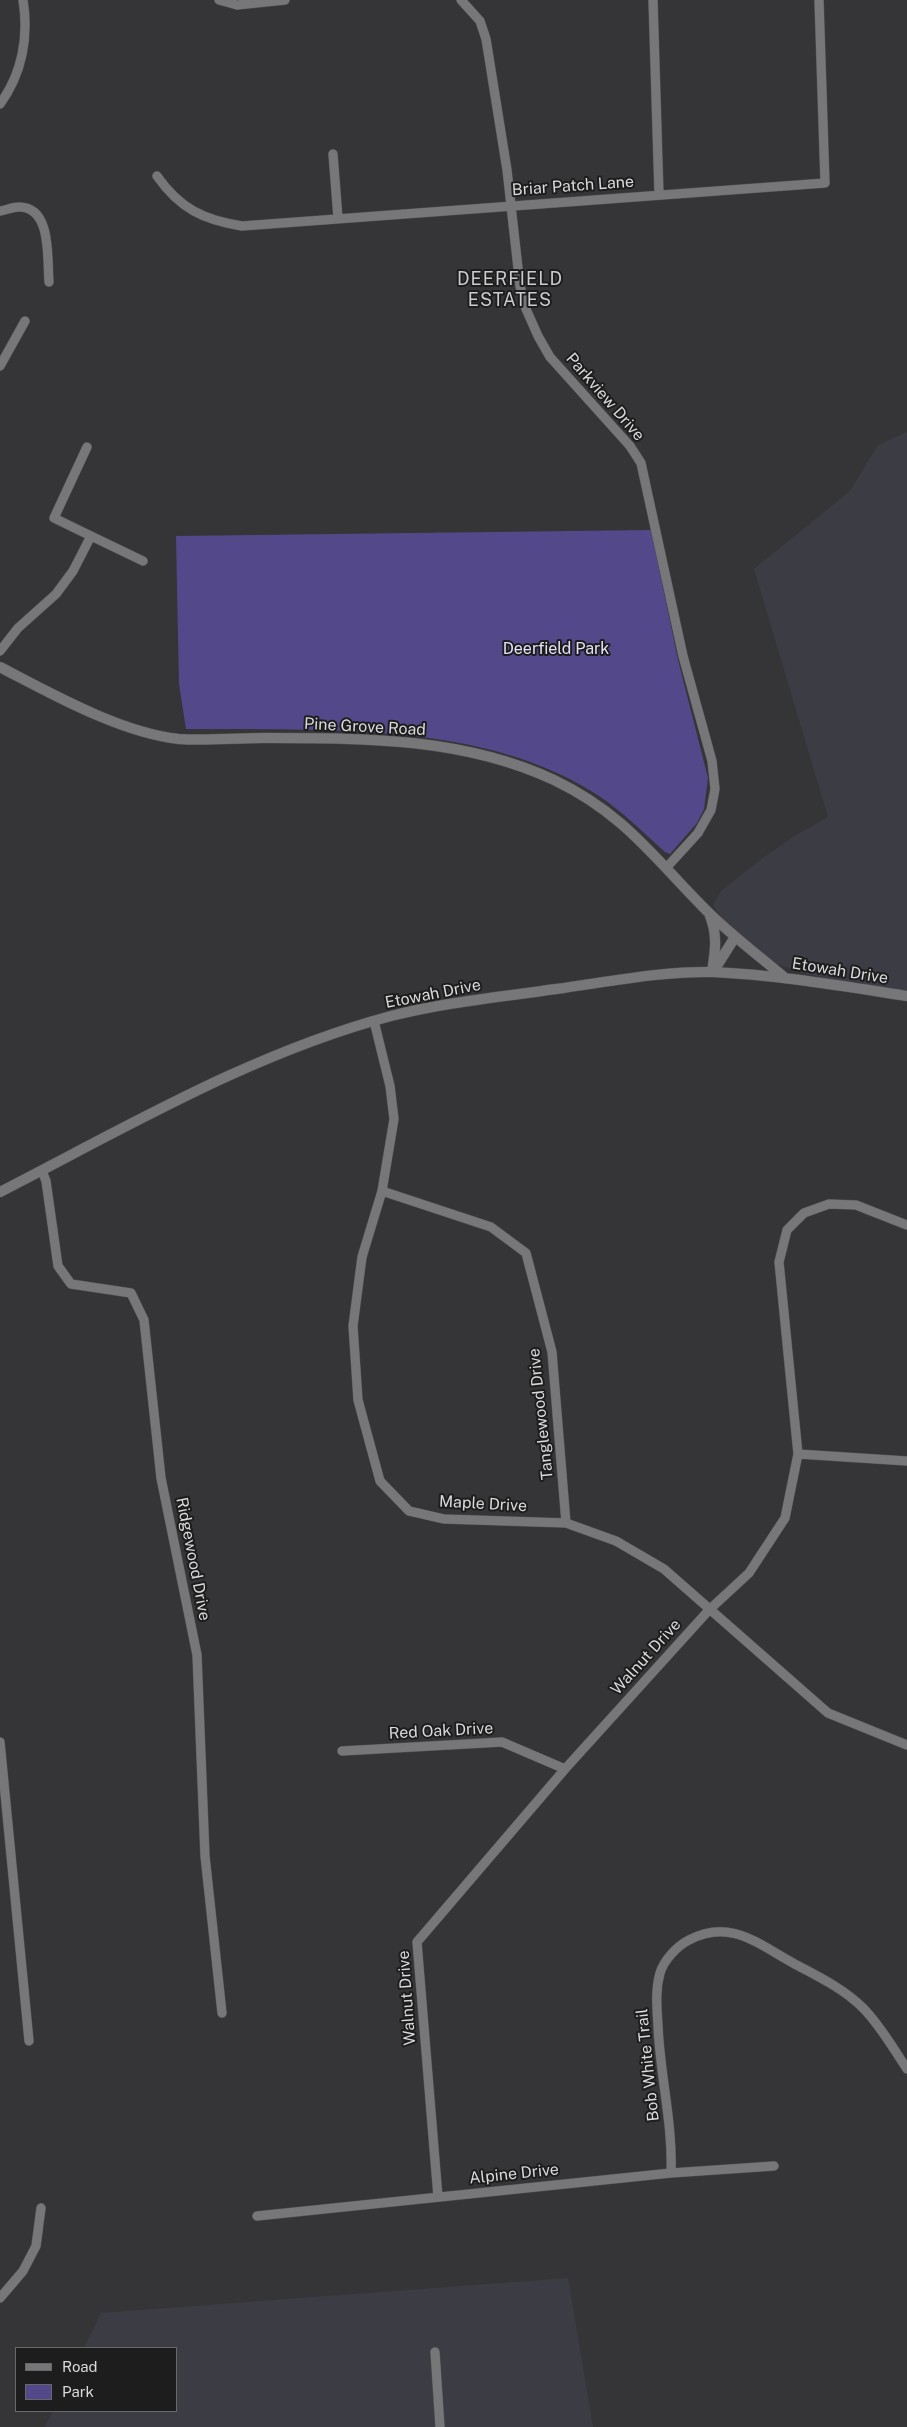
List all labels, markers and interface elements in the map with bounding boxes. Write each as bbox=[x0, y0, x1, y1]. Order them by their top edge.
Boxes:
street label: Briar Patch Lane bbox=[511, 172, 635, 200]
district label: DEERFIELD ESTATES bbox=[456, 268, 564, 310]
street label: Parkview Drive bbox=[562, 349, 648, 445]
park label: Deerfield Park bbox=[503, 639, 609, 659]
street label: Pine Grove Road bbox=[304, 714, 426, 740]
street label: Etowah Drive bbox=[791, 954, 889, 988]
street label: Etowah Drive bbox=[384, 975, 482, 1013]
street label: Tanglewood Drive bbox=[525, 1347, 557, 1481]
street label: Maple Drive bbox=[438, 1492, 528, 1516]
street label: Ridgewood Drive bbox=[172, 1496, 214, 1622]
street label: Walnut Drive bbox=[607, 1615, 685, 1699]
street label: Red Oak Drive bbox=[388, 1719, 494, 1743]
street label: Walnut Drive bbox=[394, 1950, 420, 2046]
street label: Bob White Trail bbox=[633, 2008, 663, 2122]
street label: Alpine Drive bbox=[468, 2160, 560, 2188]
legend bbox=[15, 2347, 178, 2412]
text: Road bbox=[62, 2358, 98, 2375]
text: Park bbox=[62, 2383, 94, 2400]

